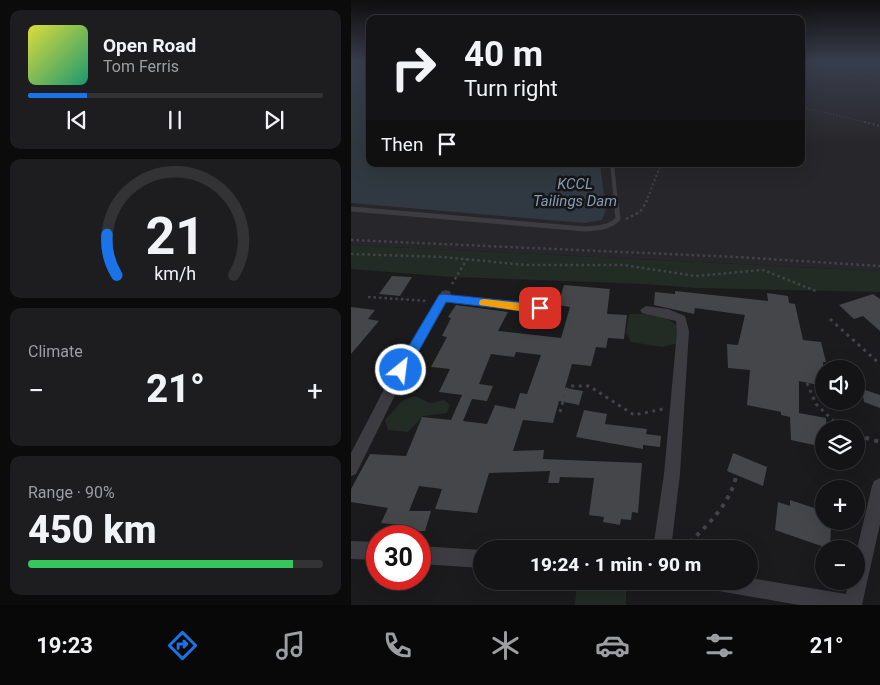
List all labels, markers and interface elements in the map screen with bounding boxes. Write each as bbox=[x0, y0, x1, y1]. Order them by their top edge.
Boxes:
text: Open Road bbox=[103, 34, 196, 57]
text: 40 m bbox=[464, 34, 543, 75]
icon: right bbox=[381, 35, 446, 100]
text: Tom Ferris bbox=[103, 57, 179, 76]
text: Turn right bbox=[464, 76, 558, 101]
icon: previous bbox=[63, 106, 91, 134]
icon: pause bbox=[161, 106, 189, 134]
icon: next bbox=[260, 106, 288, 134]
icon: arrive bbox=[433, 130, 461, 158]
text: Then bbox=[381, 133, 423, 156]
water label: KCCL Tailings Dam bbox=[533, 175, 617, 210]
text: 21 bbox=[146, 206, 205, 267]
text: km/h bbox=[155, 263, 196, 284]
pin bbox=[519, 287, 561, 329]
icon: arrive bbox=[526, 294, 554, 322]
text: Climate bbox=[28, 342, 83, 361]
position arrow bbox=[374, 343, 426, 395]
map controls bbox=[815, 360, 865, 590]
button: sound bbox=[815, 360, 865, 410]
text: 21° bbox=[146, 367, 205, 411]
text: − bbox=[28, 374, 44, 407]
text: + bbox=[307, 374, 323, 407]
button: layers bbox=[815, 420, 865, 470]
button: + bbox=[815, 480, 865, 530]
text: Range · 90% bbox=[28, 483, 115, 502]
text: 450 km bbox=[28, 508, 157, 552]
speed limit sign: 30 bbox=[366, 525, 431, 590]
button: − bbox=[815, 540, 865, 590]
text: 19:24 · 1 min · 90 m bbox=[530, 553, 701, 576]
icon: directions bbox=[165, 628, 200, 663]
icon: music bbox=[273, 628, 308, 663]
icon: phone bbox=[380, 628, 415, 663]
icon: climate bbox=[488, 628, 523, 663]
icon: car bbox=[595, 628, 630, 663]
icon: filters bbox=[702, 628, 737, 663]
text: 19:23 bbox=[36, 633, 93, 658]
text: 21° bbox=[810, 633, 844, 658]

